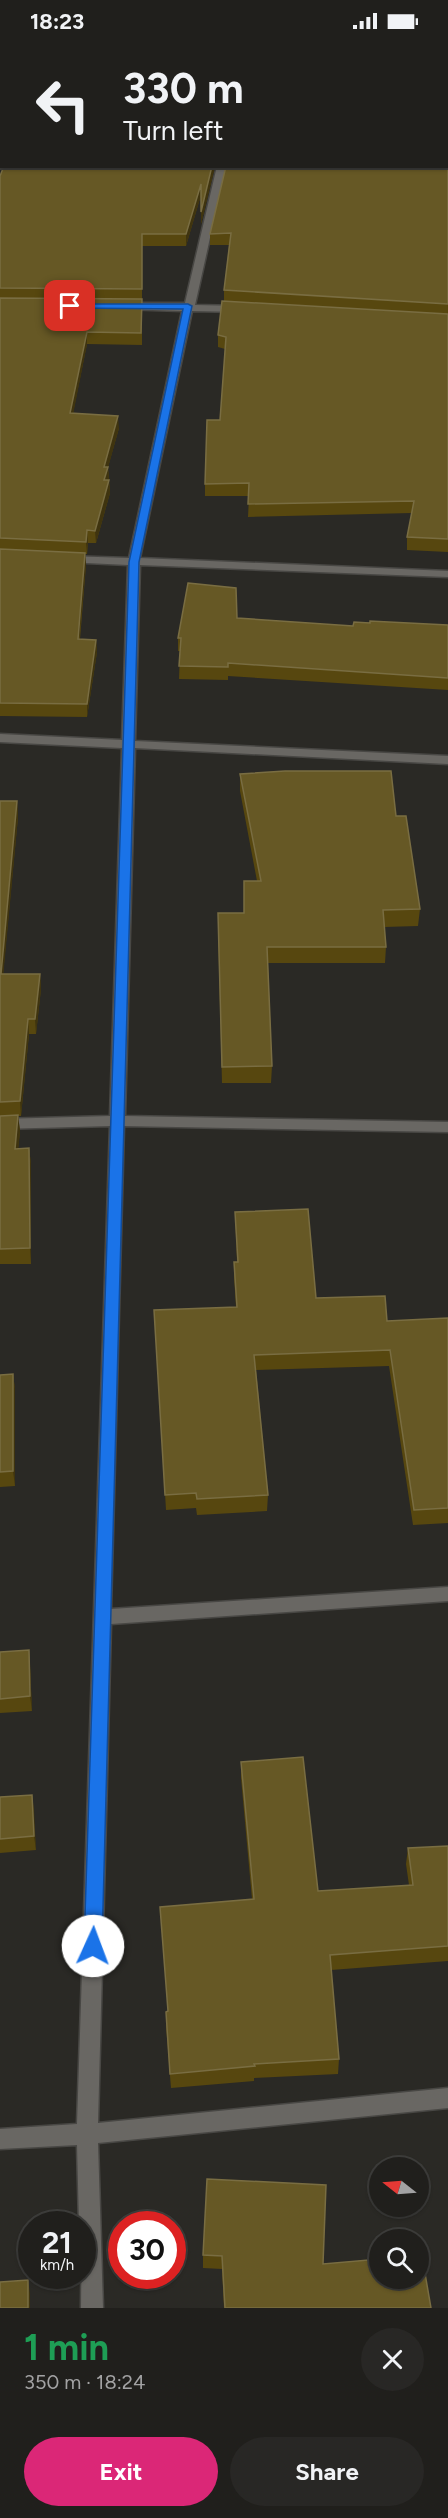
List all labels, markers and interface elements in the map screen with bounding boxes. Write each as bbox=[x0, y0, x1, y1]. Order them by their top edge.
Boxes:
text: 18:23 bbox=[30, 8, 84, 35]
text: 330 m bbox=[123, 63, 244, 114]
icon: left bbox=[24, 66, 102, 144]
text: Turn left bbox=[123, 114, 223, 147]
pin bbox=[44, 280, 95, 331]
icon: arrive bbox=[53, 289, 86, 322]
position arrow bbox=[61, 1914, 125, 1978]
north arrow bbox=[369, 2157, 429, 2217]
map controls bbox=[369, 2157, 429, 2289]
speed limit sign: 30 bbox=[108, 2211, 186, 2289]
text: 21 bbox=[42, 2224, 72, 2261]
button: search bbox=[369, 2229, 429, 2289]
text: km/h bbox=[40, 2256, 74, 2274]
text: 1 min bbox=[24, 2326, 109, 2369]
button: close bbox=[361, 2328, 424, 2391]
text: 350 m · 18:24 bbox=[24, 2370, 145, 2394]
button: Exit bbox=[24, 2437, 218, 2506]
button: Share bbox=[230, 2437, 424, 2506]

